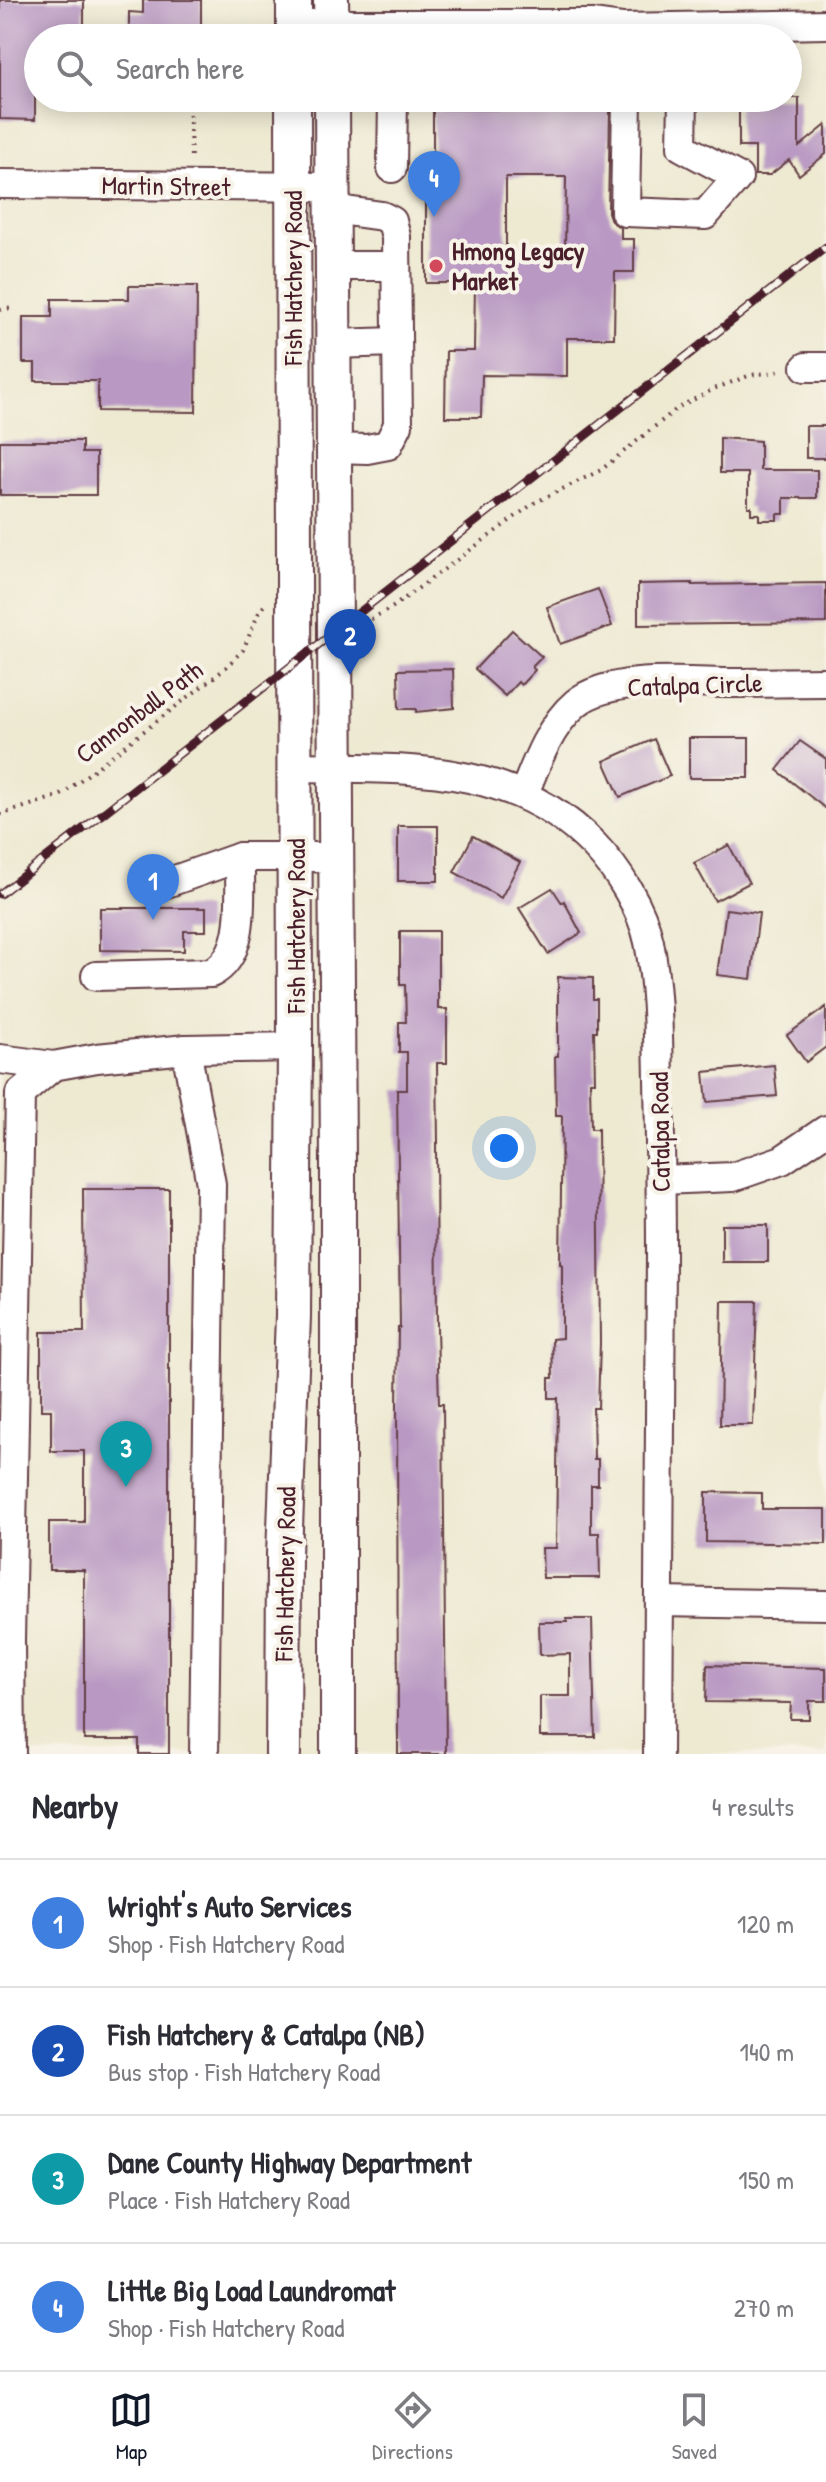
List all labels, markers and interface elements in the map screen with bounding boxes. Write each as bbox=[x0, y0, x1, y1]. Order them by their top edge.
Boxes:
search box bbox=[24, 24, 802, 112]
icon: search bbox=[52, 46, 96, 90]
text: Search here bbox=[116, 48, 244, 88]
pin: 4 bbox=[408, 151, 460, 217]
street label: Martin Street bbox=[101, 167, 232, 204]
street label: Fish Hatchery Road bbox=[275, 191, 310, 366]
place label: Hmong Legacy Market bbox=[452, 233, 585, 298]
marker: Hmong Legacy Market bbox=[427, 257, 445, 275]
pin: 2 bbox=[324, 609, 376, 675]
street label: Cannonball Path bbox=[68, 652, 210, 771]
street label: Catalpa Circle bbox=[627, 665, 763, 704]
street label: Fish Hatchery Road bbox=[278, 839, 313, 1014]
pin: 1 bbox=[127, 854, 179, 920]
street label: Catalpa Road bbox=[641, 1072, 678, 1193]
your location bbox=[484, 1128, 524, 1168]
pin: 3 bbox=[100, 1421, 152, 1487]
street label: Fish Hatchery Road bbox=[265, 1486, 304, 1663]
text: Nearby bbox=[32, 1783, 118, 1829]
text: 4 results bbox=[712, 1789, 794, 1824]
text: Wright's Auto Services bbox=[108, 1886, 351, 1926]
text: 1 bbox=[53, 1906, 63, 1941]
text: 120 m bbox=[737, 1906, 794, 1941]
text: Shop · Fish Hatchery Road bbox=[108, 1926, 344, 1961]
text: Fish Hatchery & Catalpa (NB) bbox=[108, 2014, 425, 2054]
text: 2 bbox=[52, 2034, 64, 2069]
text: 140 m bbox=[740, 2034, 794, 2069]
text: Bus stop · Fish Hatchery Road bbox=[108, 2054, 380, 2089]
text: Dane County Highway Department bbox=[108, 2142, 471, 2182]
text: 3 bbox=[52, 2162, 64, 2197]
text: 150 m bbox=[738, 2162, 794, 2197]
text: Place · Fish Hatchery Road bbox=[108, 2182, 350, 2217]
text: Little Big Load Laundromat bbox=[108, 2270, 395, 2310]
text: 4 bbox=[53, 2290, 63, 2325]
text: 270 m bbox=[734, 2290, 794, 2325]
text: Shop · Fish Hatchery Road bbox=[108, 2310, 344, 2345]
tab: Map bbox=[109, 2388, 153, 2466]
tab: Directions bbox=[372, 2388, 453, 2466]
tab: Saved bbox=[672, 2388, 717, 2466]

